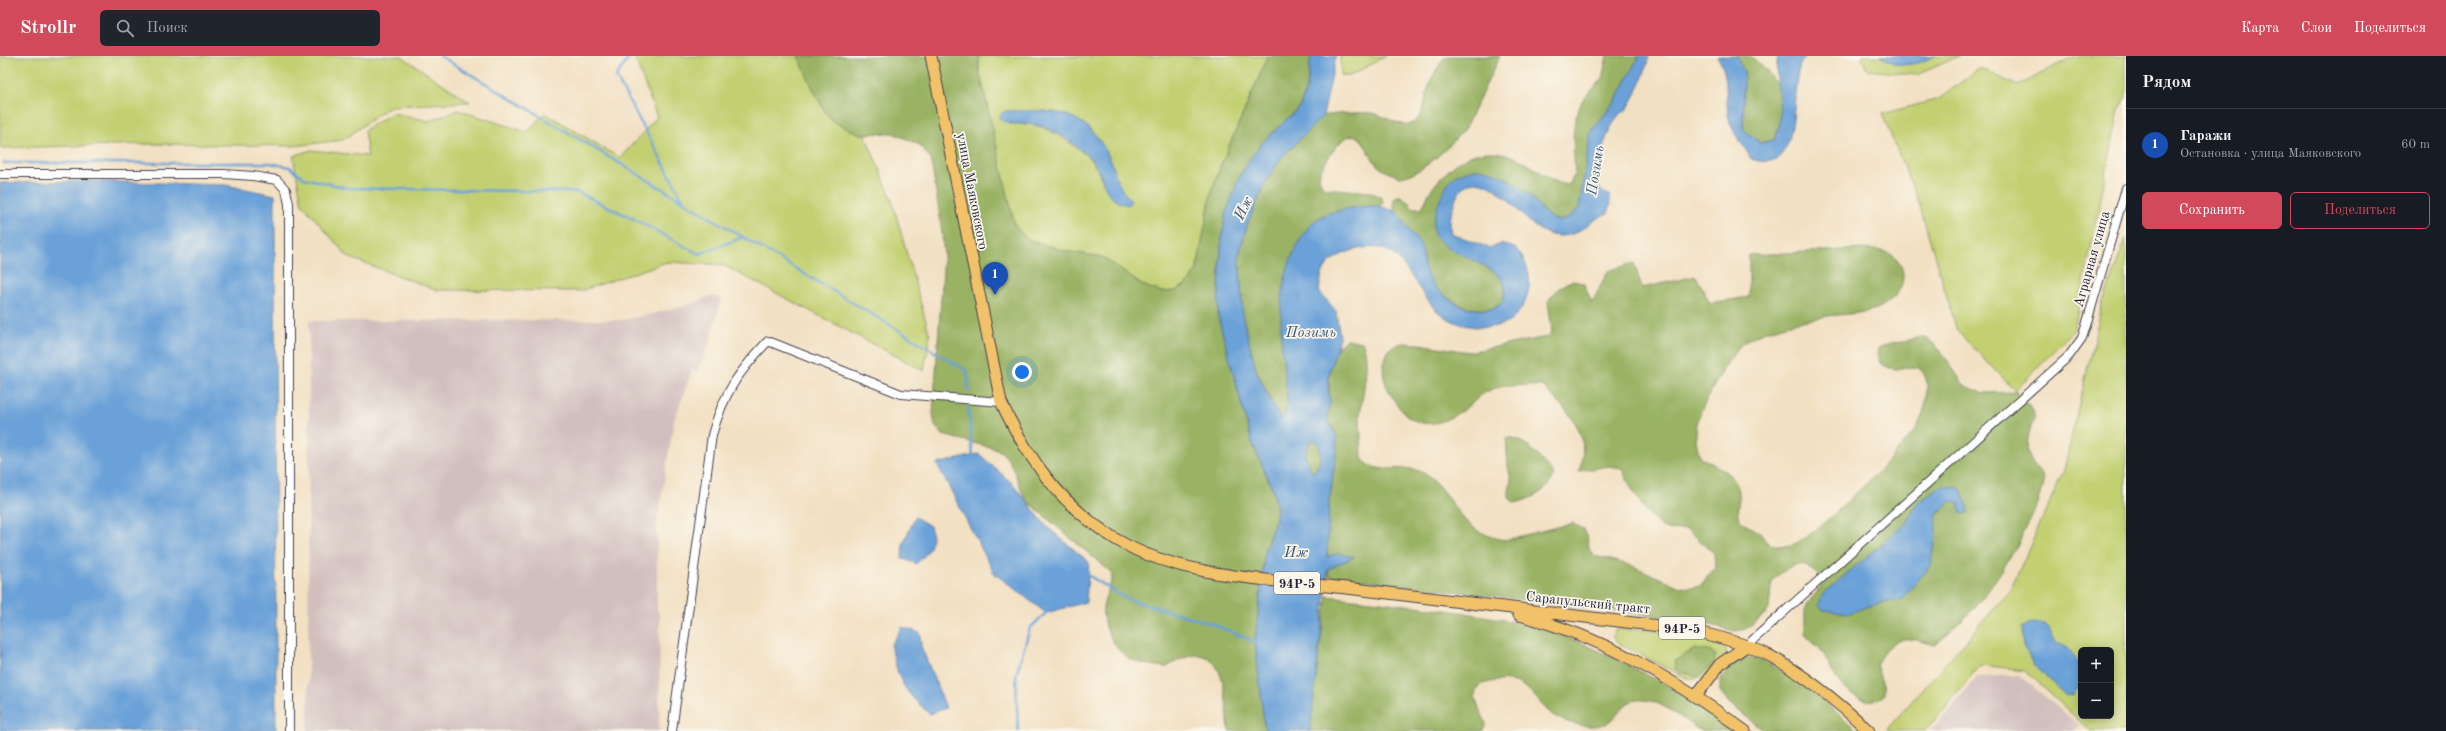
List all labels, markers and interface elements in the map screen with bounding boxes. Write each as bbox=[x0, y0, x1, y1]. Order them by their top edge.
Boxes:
search box bbox=[100, 10, 380, 46]
icon: search bbox=[114, 17, 136, 39]
text: Strollr bbox=[20, 19, 76, 38]
text: Поиск bbox=[146, 21, 188, 36]
text: Карта bbox=[2241, 21, 2279, 35]
text: Слои bbox=[2301, 21, 2332, 35]
text: Поделиться bbox=[2354, 21, 2426, 35]
text: Рядом bbox=[2142, 74, 2191, 91]
text: Гаражи bbox=[2180, 129, 2232, 144]
street label: улица Маяковского bbox=[954, 132, 990, 251]
text: 1 bbox=[2151, 138, 2159, 151]
text: 60 m bbox=[2401, 138, 2430, 151]
water label: Позимь bbox=[1585, 144, 1608, 197]
text: Остановка · улица Маяковского bbox=[2180, 147, 2361, 160]
button: Сохранить bbox=[2142, 192, 2282, 229]
button: Поделиться bbox=[2290, 192, 2430, 229]
water label: Иж bbox=[1232, 194, 1256, 224]
street label: Аграрная улица bbox=[2071, 209, 2112, 309]
pin: 1 bbox=[982, 262, 1008, 295]
water label: Позимь bbox=[1285, 326, 1336, 341]
your location bbox=[1012, 362, 1032, 382]
water label: Иж bbox=[1283, 546, 1308, 561]
road number: 94Р-5 bbox=[1274, 572, 1320, 594]
street label: Сарапульский тракт bbox=[1525, 590, 1651, 617]
road number: 94Р-5 bbox=[1659, 617, 1705, 639]
map controls bbox=[2078, 647, 2114, 719]
button: + bbox=[2078, 647, 2114, 683]
button: − bbox=[2078, 683, 2114, 719]

